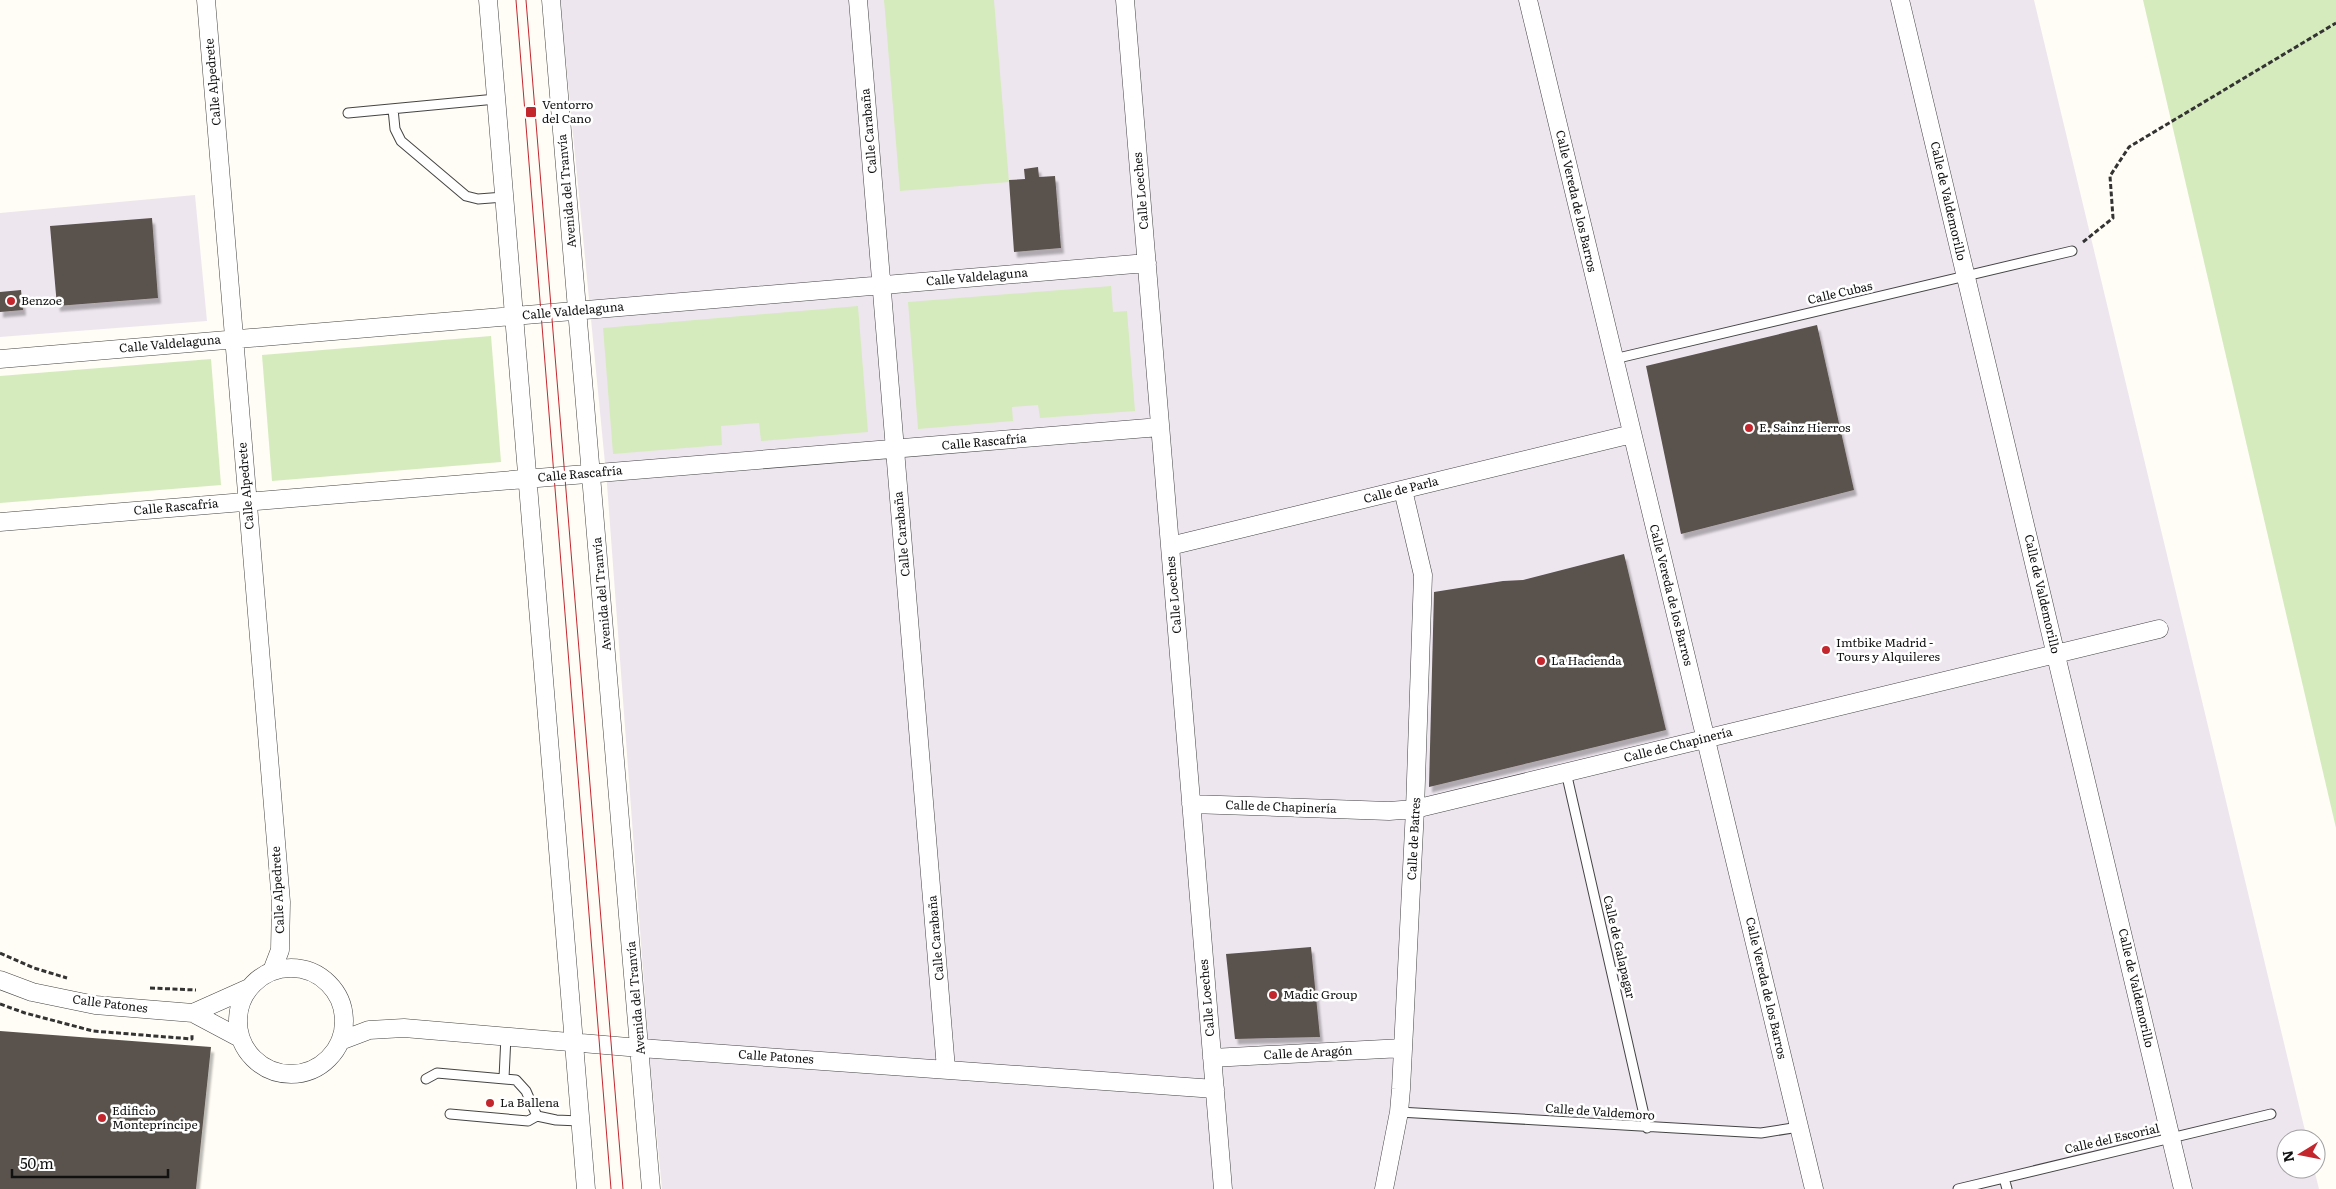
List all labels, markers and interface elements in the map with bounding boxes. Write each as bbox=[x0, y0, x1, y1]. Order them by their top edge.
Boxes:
street label: Calle Alpedrete bbox=[199, 38, 225, 127]
street label: Calle Carabaña bbox=[855, 87, 881, 175]
place label: Ventorro del Cano bbox=[542, 95, 593, 127]
marker: Ventorro del Cano bbox=[524, 105, 538, 119]
street label: Calle Vereda de los Barros bbox=[1552, 128, 1602, 274]
street label: Avenida del Tranvía bbox=[552, 133, 580, 249]
street label: Calle de Valdemorillo bbox=[1926, 139, 1971, 262]
street label: Calle Loeches bbox=[1128, 151, 1152, 230]
street label: Calle Valdelaguna bbox=[925, 263, 1029, 289]
street label: Calle Cubas bbox=[1806, 276, 1874, 308]
place label: Benzoe bbox=[21, 291, 62, 309]
marker: Benzoe bbox=[5, 295, 17, 307]
street label: Calle Valdelaguna bbox=[521, 297, 625, 323]
street label: Calle Valdelaguna bbox=[118, 330, 222, 356]
place label: E. Sainz Hierros bbox=[1759, 418, 1851, 436]
marker: E. Sainz Hierros bbox=[1743, 422, 1755, 434]
street label: Calle Rascafría bbox=[941, 428, 1027, 454]
street label: Calle Alpedrete bbox=[232, 442, 258, 531]
street label: Calle Rascafría bbox=[537, 460, 623, 486]
street label: Calle de Parla bbox=[1361, 471, 1441, 507]
street label: Calle Carabaña bbox=[888, 490, 914, 578]
street label: Calle Rascafría bbox=[133, 493, 219, 519]
street label: Calle Vereda de los Barros bbox=[1646, 522, 1698, 668]
street label: Calle de Valdemorillo bbox=[2020, 532, 2065, 655]
street label: Avenida del Tranvía bbox=[587, 536, 615, 652]
street label: Calle Loeches bbox=[1161, 555, 1185, 634]
place label: Imtbike Madrid - Tours y Alquileres bbox=[1836, 633, 1940, 665]
marker: Imtbike Madrid - Tours y Alquileres bbox=[1820, 644, 1832, 656]
place label: La Hacienda bbox=[1551, 651, 1622, 669]
marker: La Hacienda bbox=[1535, 655, 1547, 667]
street label: Calle de Chapinería bbox=[1622, 722, 1734, 766]
street label: Calle de Chapinería bbox=[1225, 795, 1337, 817]
street label: Calle de Batres bbox=[1402, 797, 1424, 881]
street label: Calle Alpedrete bbox=[266, 846, 288, 934]
street label: Calle de Galapagar bbox=[1599, 893, 1641, 1000]
street label: Calle Carabaña bbox=[922, 894, 948, 982]
street label: Calle Vereda de los Barros bbox=[1742, 915, 1792, 1061]
street label: Calle de Valdemorillo bbox=[2114, 926, 2159, 1049]
street label: Avenida del Tranvía bbox=[621, 940, 649, 1056]
street label: Calle Loeches bbox=[1194, 958, 1218, 1037]
place label: Madic Group bbox=[1283, 985, 1357, 1003]
street label: Calle Patones bbox=[71, 989, 149, 1017]
marker: Madic Group bbox=[1267, 989, 1279, 1001]
street label: Calle de Aragón bbox=[1263, 1041, 1353, 1063]
street label: Calle Patones bbox=[738, 1044, 815, 1068]
place label: La Ballena bbox=[500, 1093, 560, 1111]
marker: La Ballena bbox=[484, 1097, 496, 1109]
street label: Calle de Valdemoro bbox=[1545, 1098, 1656, 1124]
place label: Edificio Montepríncipe bbox=[112, 1101, 198, 1133]
marker: Edificio Montepríncipe bbox=[96, 1112, 108, 1124]
street label: Calle del Escorial bbox=[2062, 1118, 2161, 1158]
north arrow bbox=[2276, 1129, 2326, 1179]
scale bar bbox=[12, 1146, 169, 1178]
text: N bbox=[2276, 1149, 2298, 1164]
text: 50 m bbox=[20, 1151, 54, 1174]

